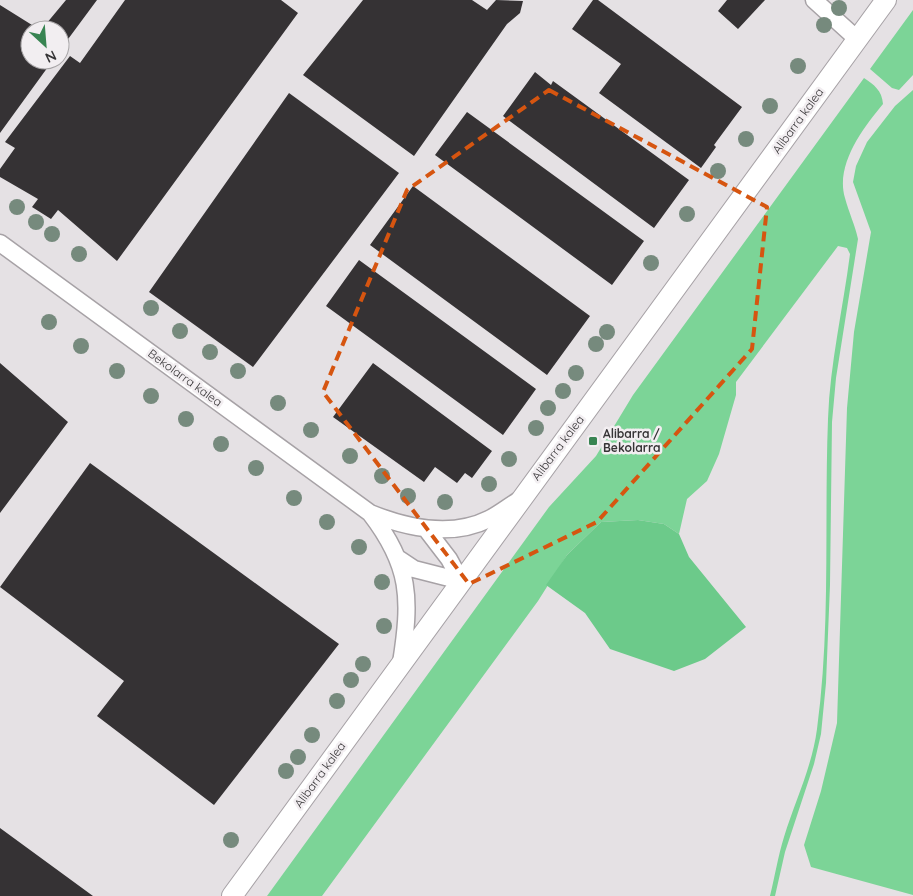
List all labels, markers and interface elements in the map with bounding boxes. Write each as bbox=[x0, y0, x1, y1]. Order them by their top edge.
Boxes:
north arrow bbox=[20, 20, 70, 70]
text: N bbox=[42, 46, 59, 67]
street label: Alibarra kalea bbox=[769, 85, 826, 157]
street label: Bekolarra kalea bbox=[145, 346, 225, 410]
street label: Alibarra kalea bbox=[528, 412, 587, 483]
place label: Alibarra / Bekolarra bbox=[603, 426, 661, 455]
marker: Alibarra / Bekolarra bbox=[587, 435, 599, 447]
street label: Alibarra kalea bbox=[291, 739, 348, 811]

